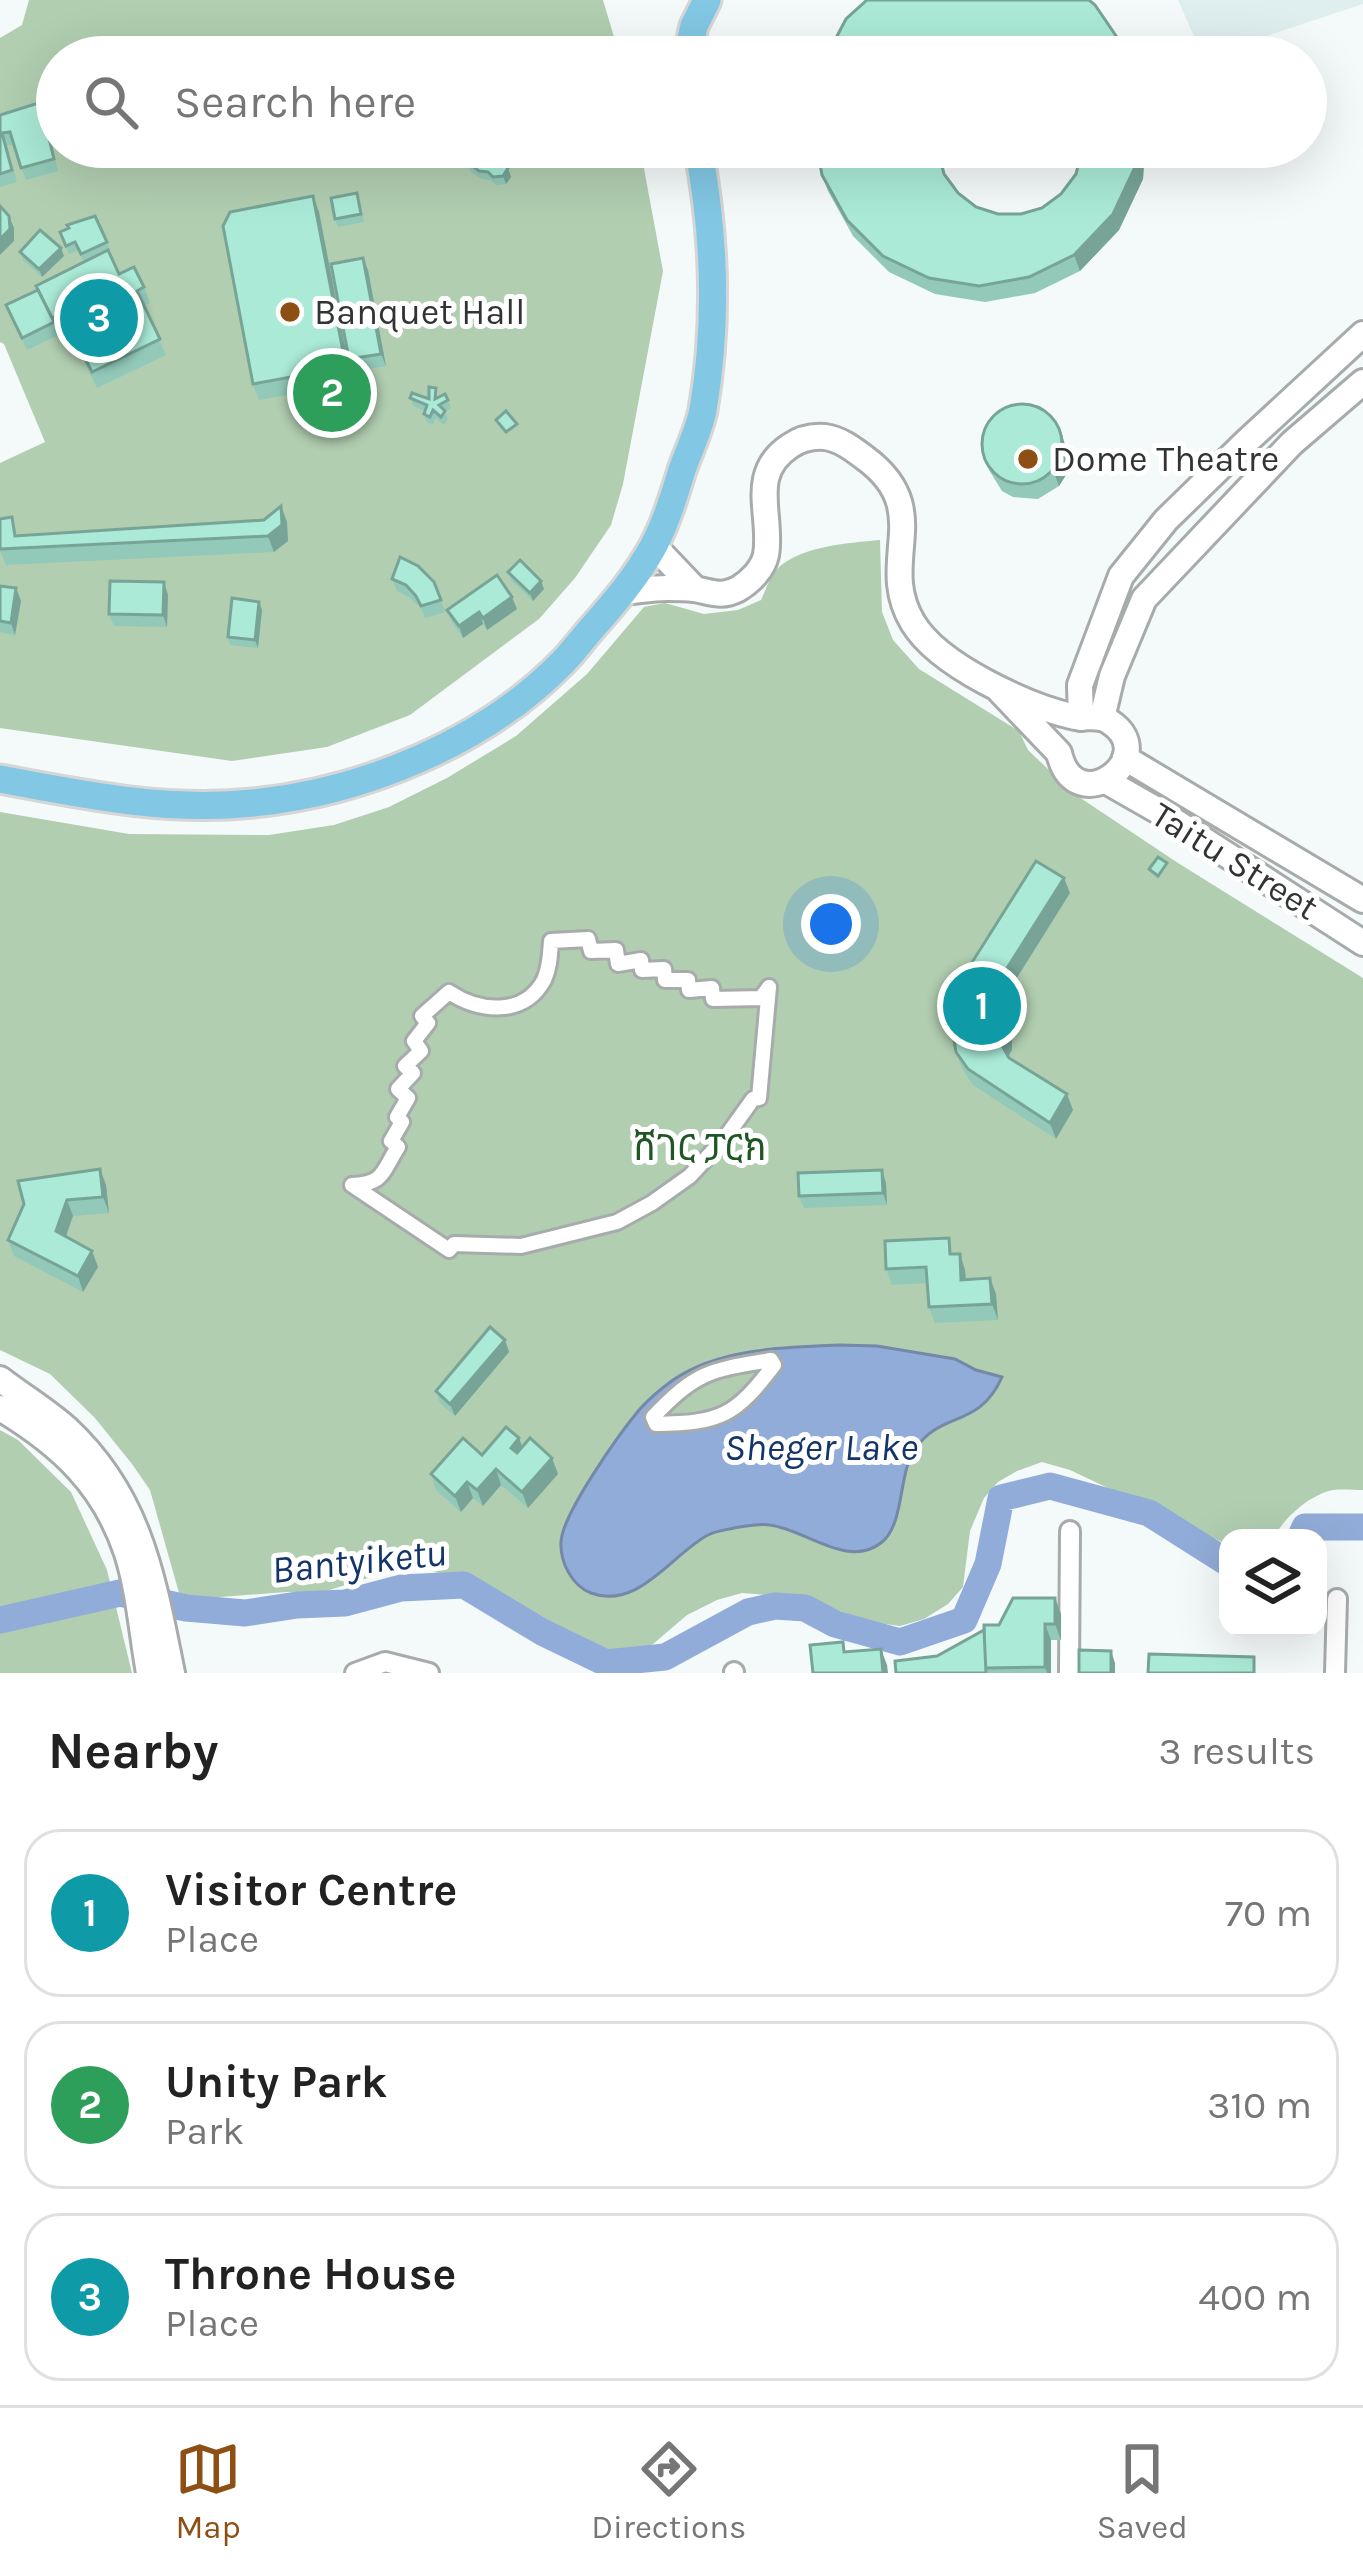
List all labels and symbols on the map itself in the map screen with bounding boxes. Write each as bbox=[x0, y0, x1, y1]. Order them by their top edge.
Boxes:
pin: 3 bbox=[60, 273, 138, 363]
place label: Banquet Hall bbox=[314, 291, 525, 333]
marker: Banquet Hall bbox=[277, 299, 303, 325]
pin: 2 bbox=[293, 348, 371, 438]
place label: Dome Theatre bbox=[1052, 438, 1279, 480]
marker: Dome Theatre bbox=[1015, 446, 1041, 472]
street label: Taitu Street bbox=[1144, 793, 1326, 929]
your location bbox=[801, 894, 861, 954]
pin: 1 bbox=[943, 961, 1021, 1051]
park label: ሸገር ፓርክ bbox=[633, 1127, 767, 1169]
water label: Sheger Lake bbox=[724, 1424, 918, 1470]
water label: Bantyiketu bbox=[269, 1529, 449, 1593]

